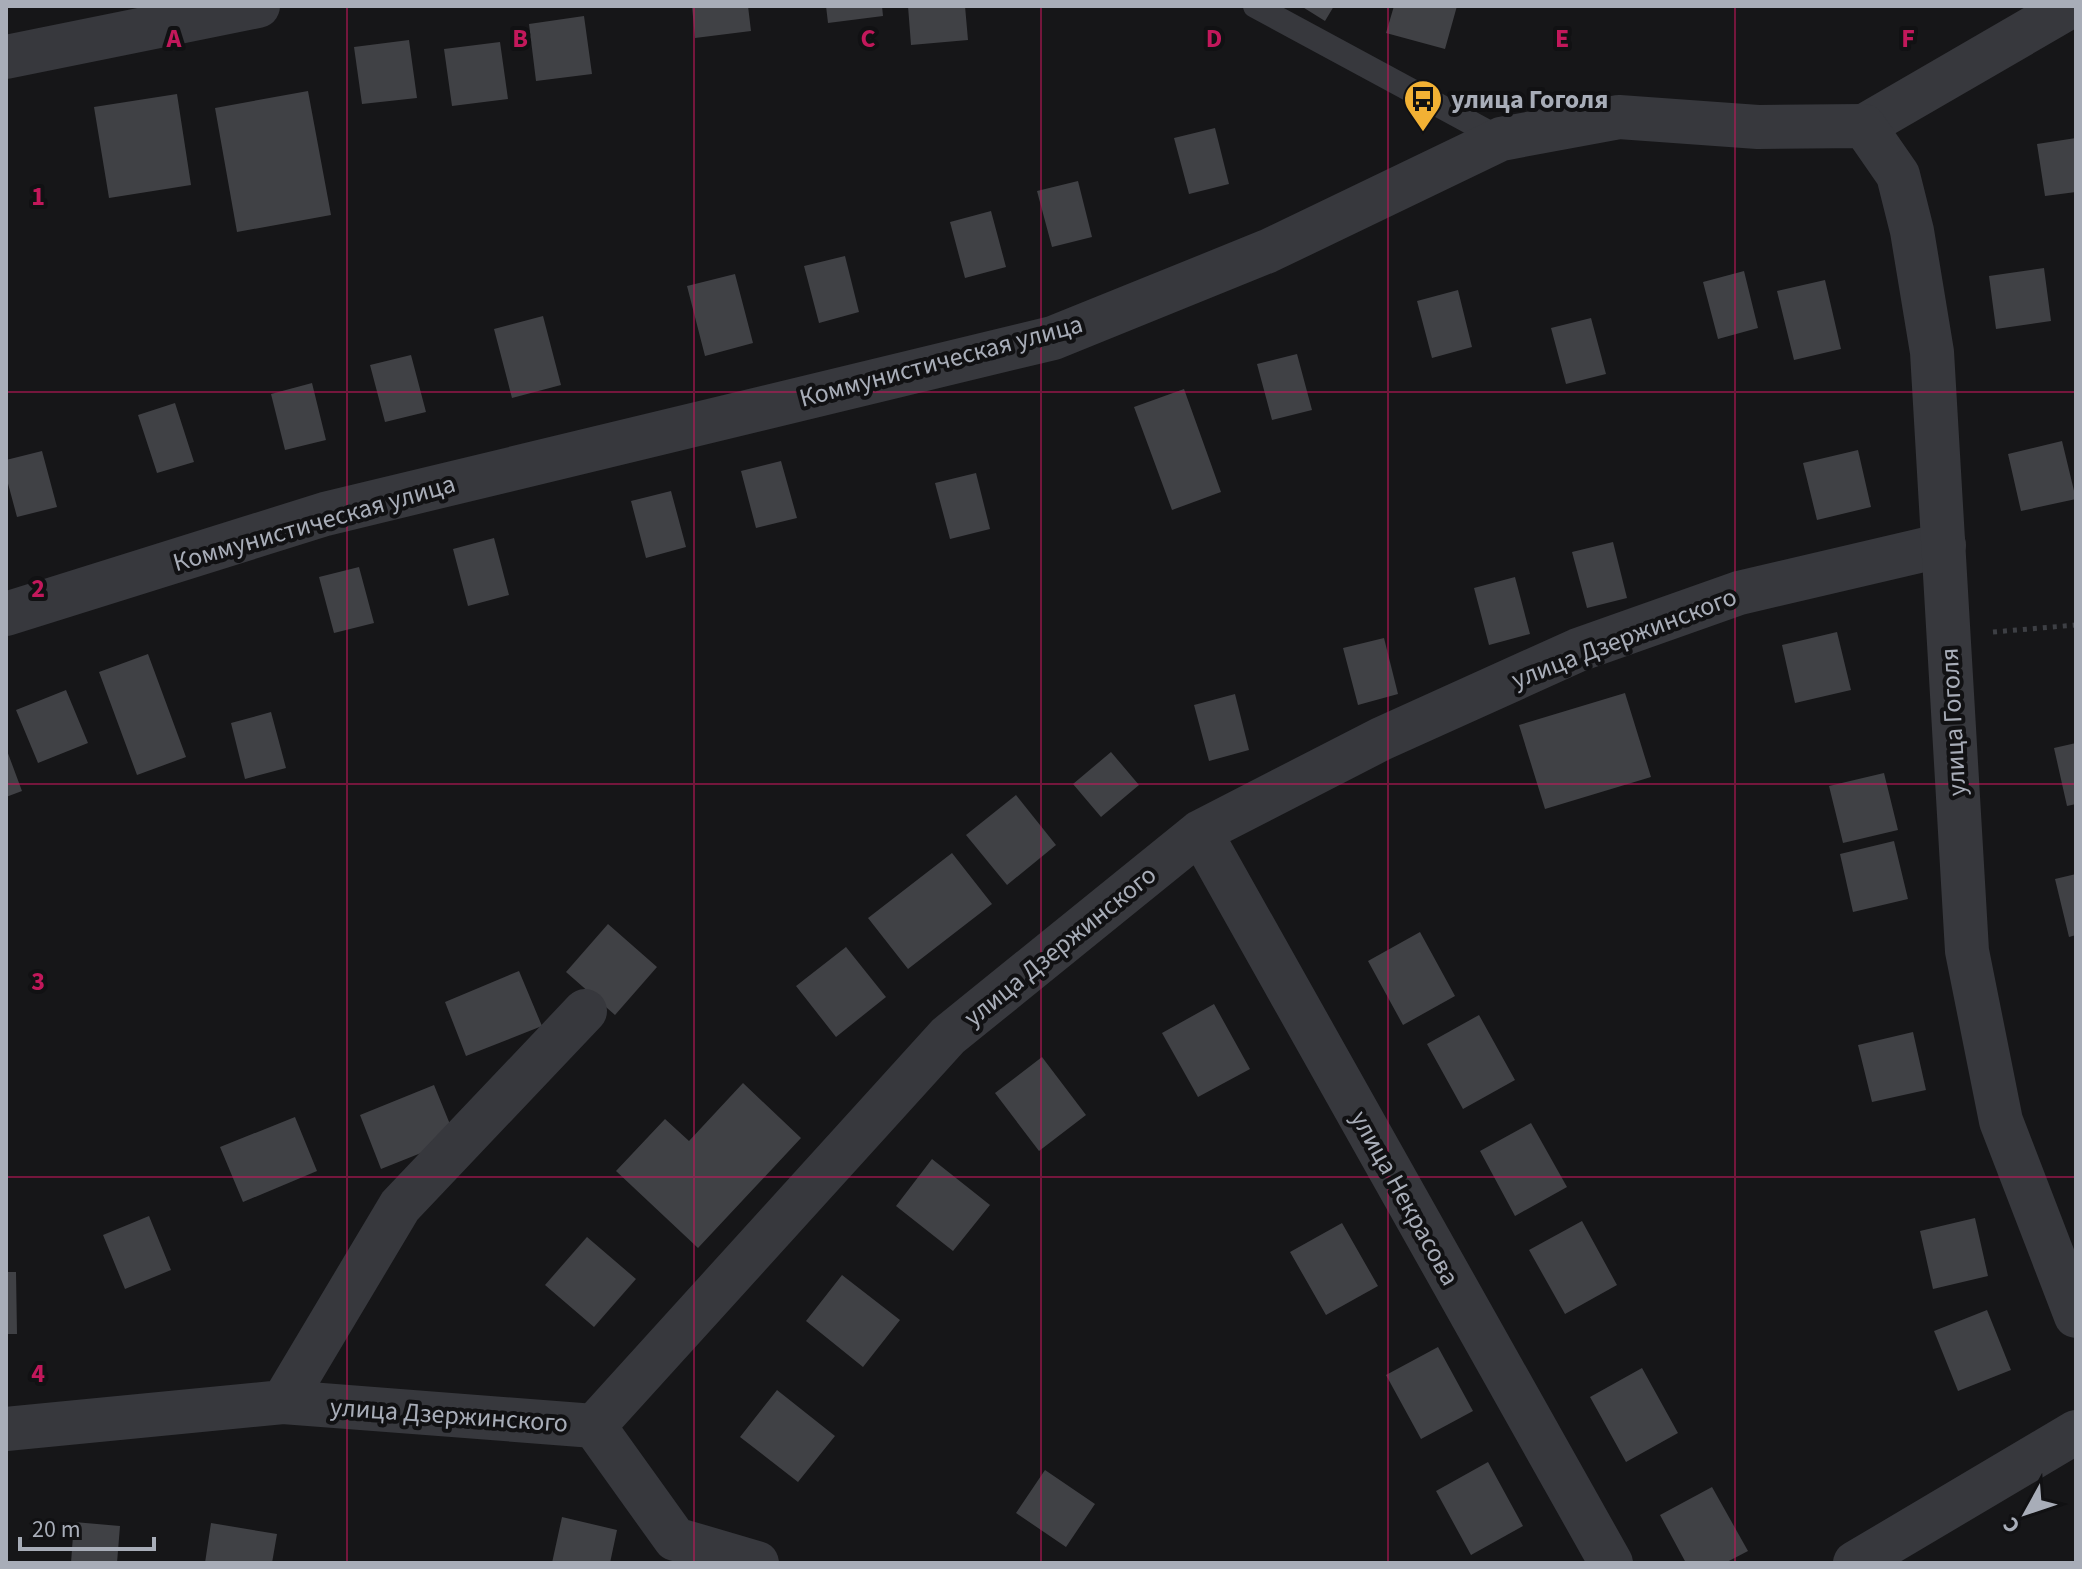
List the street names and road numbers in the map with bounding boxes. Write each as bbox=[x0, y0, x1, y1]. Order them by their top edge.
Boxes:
street label: Коммунистическая улица bbox=[795, 305, 1087, 417]
street label: Коммунистическая улица bbox=[169, 465, 459, 581]
street label: улица Дзержинского bbox=[1506, 578, 1742, 698]
street label: улица Гоголя bbox=[1931, 647, 1975, 797]
street label: улица Дзержинского bbox=[956, 857, 1164, 1035]
street label: улица Некрасова bbox=[1342, 1104, 1468, 1292]
street label: улица Дзержинского bbox=[329, 1388, 569, 1442]

